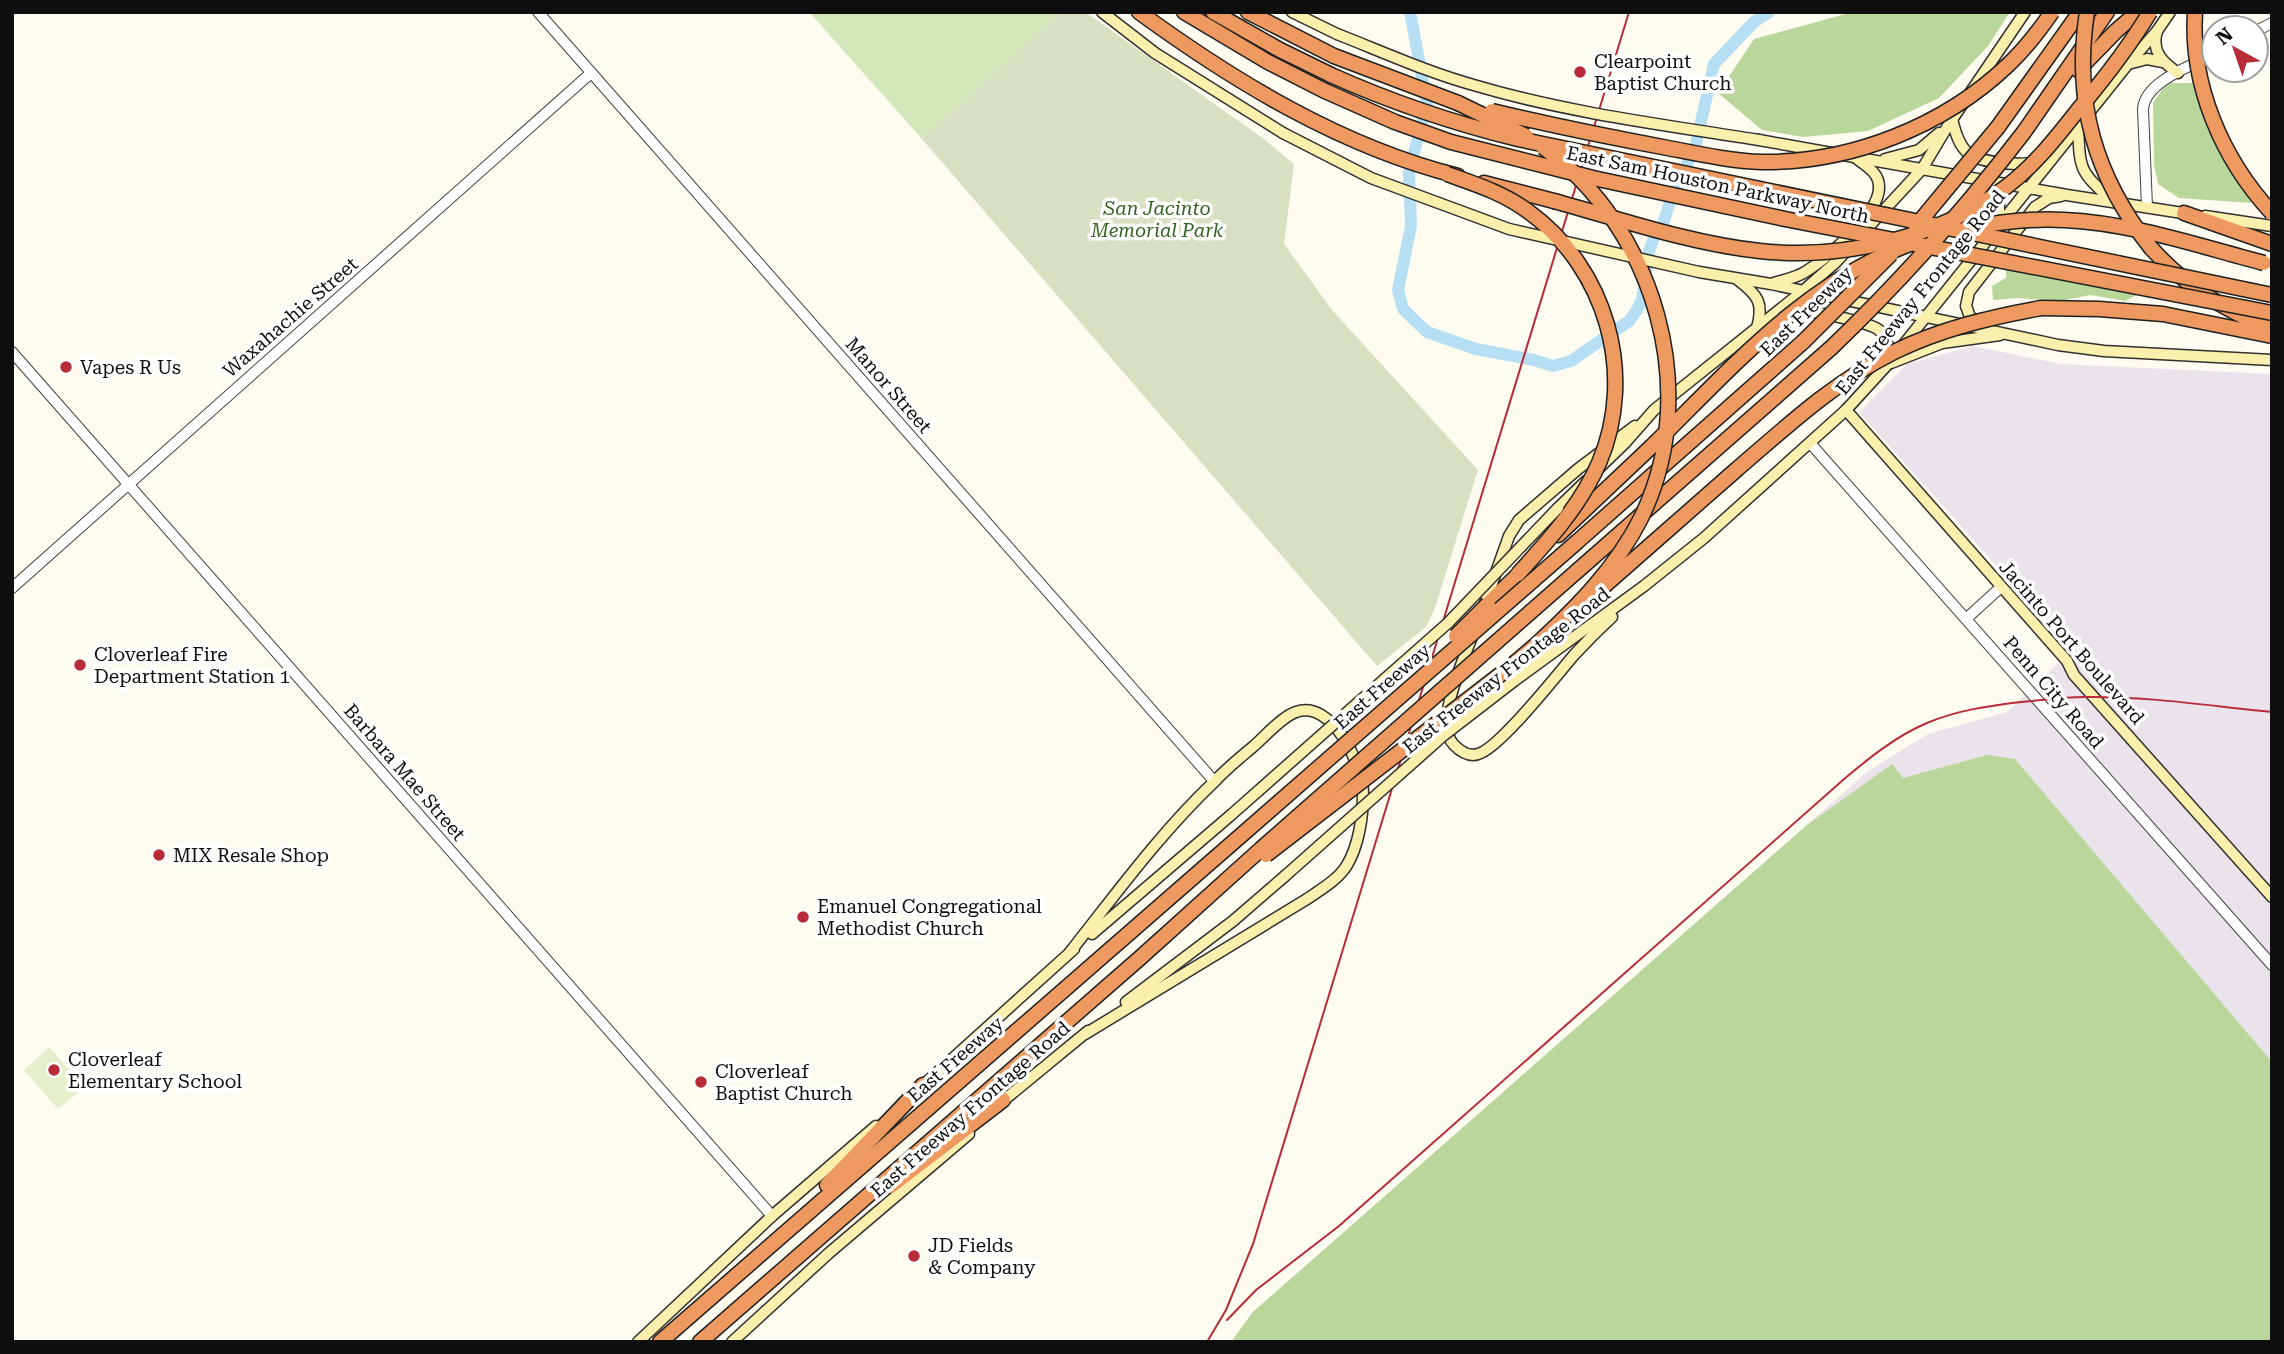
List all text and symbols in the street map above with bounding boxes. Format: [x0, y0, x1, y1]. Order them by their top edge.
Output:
north arrow [2200, 14, 2270, 84]
text: N [2211, 23, 2238, 50]
place label: Clearpoint Baptist Church [1594, 50, 1732, 95]
marker: Clearpoint Baptist Church [1572, 64, 1588, 80]
street label: East Sam Houston Parkway North [1564, 141, 1871, 228]
street label: East Freeway Frontage Road [1831, 185, 2010, 399]
park label: San Jacinto Memorial Park [1090, 197, 1224, 242]
street label: Waxahachie Street [218, 252, 363, 382]
street label: East Freeway [1755, 261, 1858, 361]
street label: Manor Street [841, 333, 936, 438]
place label: Vapes R Us [80, 356, 181, 379]
marker: Vapes R Us [58, 359, 74, 375]
street label: Jacinto Port Boulevard [1994, 556, 2149, 729]
street label: East Freeway Frontage Road [1398, 582, 1615, 758]
street label: Penn City Road [1999, 631, 2109, 753]
street label: East Freeway [1330, 638, 1436, 734]
place label: Cloverleaf Fire Department Station 1 [94, 643, 290, 688]
marker: Cloverleaf Fire Department Station 1 [72, 657, 88, 673]
street label: Barbara Mae Street [339, 699, 470, 845]
place label: MIX Resale Shop [173, 844, 329, 867]
marker: MIX Resale Shop [151, 847, 167, 863]
place label: Emanuel Congregational Methodist Church [817, 895, 1042, 940]
marker: Emanuel Congregational Methodist Church [795, 909, 811, 925]
street label: East Freeway [903, 1011, 1009, 1107]
street label: East Freeway Frontage Road [866, 1017, 1075, 1202]
place label: Cloverleaf Elementary School [68, 1048, 242, 1093]
place label: Cloverleaf Baptist Church [715, 1060, 853, 1105]
marker: Cloverleaf Elementary School [46, 1062, 62, 1078]
marker: Cloverleaf Baptist Church [693, 1074, 709, 1090]
place label: JD Fields & Company [928, 1234, 1036, 1279]
marker: JD Fields & Company [906, 1248, 922, 1264]

